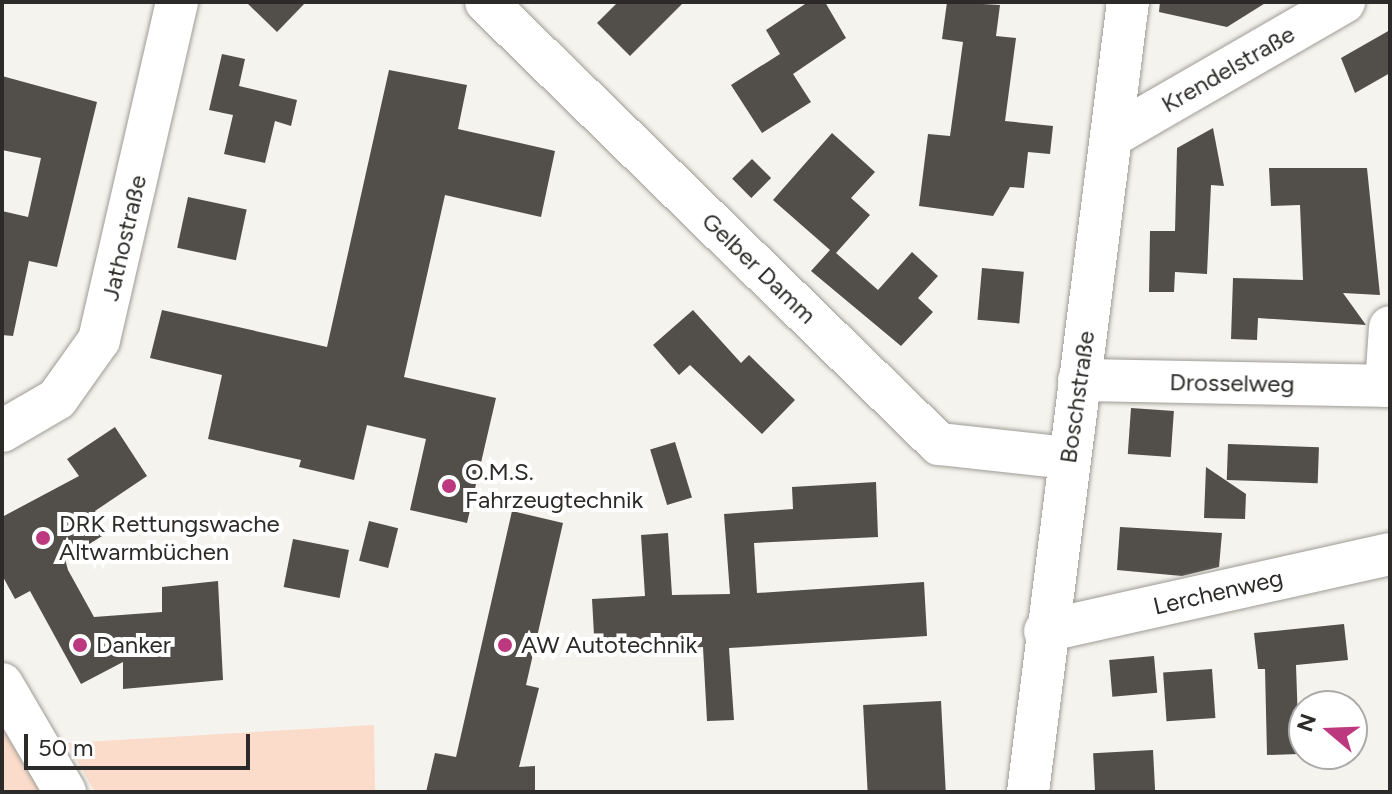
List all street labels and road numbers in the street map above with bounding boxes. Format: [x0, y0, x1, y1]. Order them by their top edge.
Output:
street label: Krendelstraße [1156, 19, 1300, 119]
street label: Jathostraße [96, 172, 152, 304]
street label: Gelber Damm [696, 206, 822, 330]
street label: Boschstraße [1053, 329, 1101, 465]
street label: Drosselweg [1169, 368, 1295, 398]
street label: Lerchenweg [1150, 563, 1286, 621]

